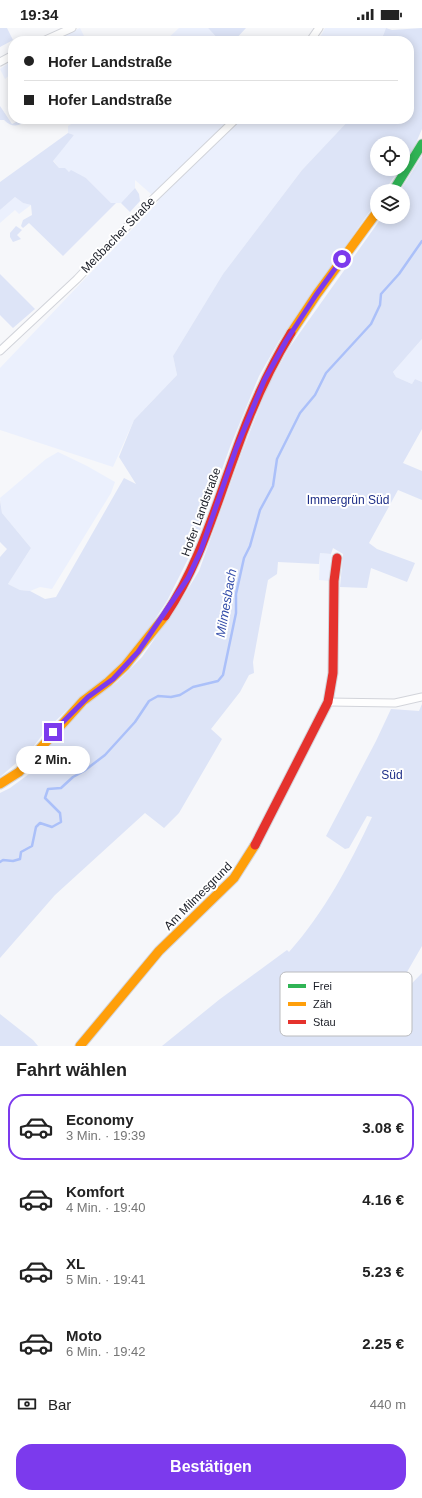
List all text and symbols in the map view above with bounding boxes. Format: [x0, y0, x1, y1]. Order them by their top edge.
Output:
text: 19:34 [20, 6, 58, 23]
text: Hofer Landstraße [48, 53, 172, 70]
text: Hofer Landstraße [48, 91, 172, 108]
map controls [370, 136, 410, 224]
button: locate [370, 136, 410, 176]
button: layers [370, 184, 410, 224]
street label: Meßbacher Straße [78, 194, 158, 276]
route start [333, 250, 351, 268]
street label: Hofer Landstraße [178, 465, 224, 558]
park label: Immergrün Süd [307, 493, 389, 507]
water label: Milmesbach [213, 568, 239, 638]
route end [44, 723, 62, 741]
callout: 2 Min. [16, 746, 90, 774]
text: 2 Min. [35, 752, 71, 767]
park label: Süd [381, 768, 403, 782]
street label: Am Milmesgrund [161, 859, 235, 933]
legend [280, 972, 412, 1036]
text: Frei [313, 980, 332, 992]
text: Zäh [313, 998, 332, 1010]
text: Stau [313, 1016, 336, 1028]
text: Fahrt wählen [16, 1060, 127, 1080]
icon: car [18, 1109, 54, 1145]
text: Economy [66, 1111, 134, 1128]
text: 3.08 € [362, 1119, 404, 1136]
text: 3 Min. · 19:39 [66, 1128, 146, 1143]
icon: car [18, 1181, 54, 1217]
text: Komfort [66, 1183, 124, 1200]
text: 4.16 € [362, 1191, 404, 1208]
text: 4 Min. · 19:40 [66, 1200, 146, 1215]
icon: car [18, 1253, 54, 1289]
text: XL [66, 1255, 85, 1272]
text: 5.23 € [362, 1263, 404, 1280]
text: 5 Min. · 19:41 [66, 1272, 146, 1287]
icon: car [18, 1325, 54, 1361]
text: Moto [66, 1327, 102, 1344]
text: 2.25 € [362, 1335, 404, 1352]
text: 6 Min. · 19:42 [66, 1344, 146, 1359]
icon: cash [16, 1393, 38, 1415]
text: Bar [48, 1396, 71, 1413]
text: 440 m [370, 1397, 406, 1412]
button: Bestätigen [16, 1444, 406, 1490]

